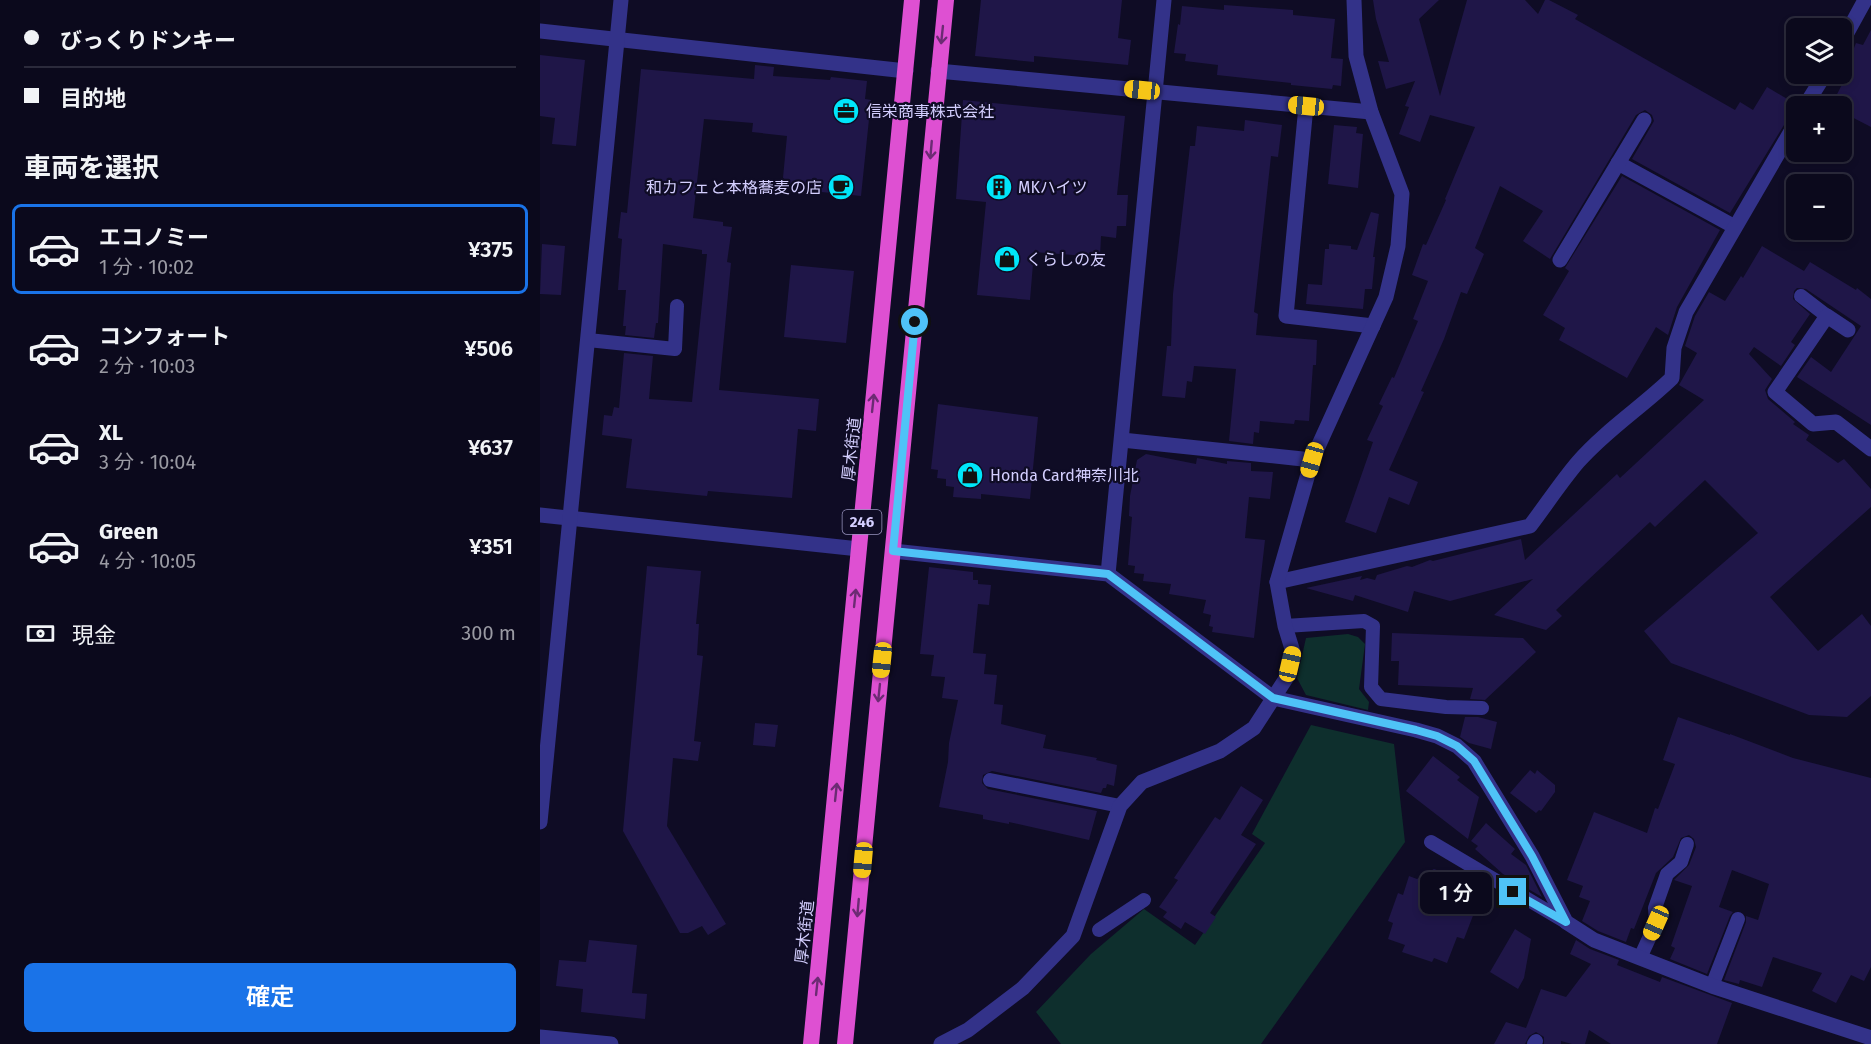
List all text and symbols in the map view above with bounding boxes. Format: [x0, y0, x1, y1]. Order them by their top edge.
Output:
map controls [1786, 18, 1852, 240]
button: layers [1786, 18, 1852, 84]
one-way arrow [936, 25, 947, 45]
text: びっくりドンキー [60, 27, 236, 54]
car [1123, 79, 1161, 101]
text: 目的地 [60, 85, 126, 112]
car [1287, 95, 1325, 117]
office icon: 信栄商事株式会社 [831, 96, 861, 126]
button: + [1786, 96, 1852, 162]
place label: 信栄商事株式会社 [866, 102, 994, 121]
one-way arrow [925, 139, 936, 159]
text: 車両を選択 [24, 152, 159, 184]
cafe icon: 和カフェと本格蕎麦の店 [826, 172, 856, 202]
building icon: MKハイツ [984, 172, 1014, 202]
button: − [1786, 174, 1852, 240]
place label: 和カフェと本格蕎麦の店 [646, 178, 822, 197]
place label: MKハイツ [1018, 178, 1088, 197]
icon: car [27, 222, 81, 276]
text: エコノミー [99, 224, 209, 251]
text: ¥375 [468, 236, 513, 263]
shop icon: くらしの友 [992, 244, 1022, 274]
place label: くらしの友 [1026, 250, 1106, 269]
text: 1 分 · 10:02 [99, 255, 194, 279]
route start [901, 308, 928, 335]
icon: car [27, 321, 81, 375]
text: コンフォート [99, 323, 230, 350]
text: ¥506 [464, 335, 513, 362]
text: 2 分 · 10:03 [99, 354, 195, 378]
one-way arrow [868, 394, 879, 414]
street label: 厚木街道 [839, 416, 864, 482]
text: XL [99, 419, 123, 446]
icon: car [27, 420, 81, 474]
text: ¥637 [468, 434, 513, 461]
car [1298, 440, 1326, 480]
text: 3 分 · 10:04 [99, 450, 196, 474]
shop icon: Honda Card神奈川北 [955, 460, 985, 490]
place label: Honda Card神奈川北 [990, 466, 1139, 485]
road number: 246 [842, 510, 882, 534]
text: Green [99, 518, 158, 545]
icon: car [27, 519, 81, 573]
text: ¥351 [469, 533, 513, 560]
text: 4 分 · 10:05 [99, 549, 196, 573]
one-way arrow [850, 588, 861, 608]
icon: cash [24, 617, 57, 650]
text: 300 m [461, 621, 516, 645]
text: 現金 [72, 622, 116, 649]
car [871, 641, 893, 679]
car [1277, 644, 1303, 684]
one-way arrow [873, 683, 884, 703]
one-way arrow [831, 782, 842, 802]
car [852, 841, 874, 879]
callout: 1 分 [1420, 871, 1492, 913]
route end [1499, 878, 1526, 905]
text: 1 分 [1439, 881, 1473, 905]
one-way arrow [852, 898, 863, 918]
street label: 厚木街道 [792, 899, 817, 965]
car [1640, 903, 1672, 943]
button: 確定 [24, 963, 516, 1032]
one-way arrow [812, 976, 823, 996]

